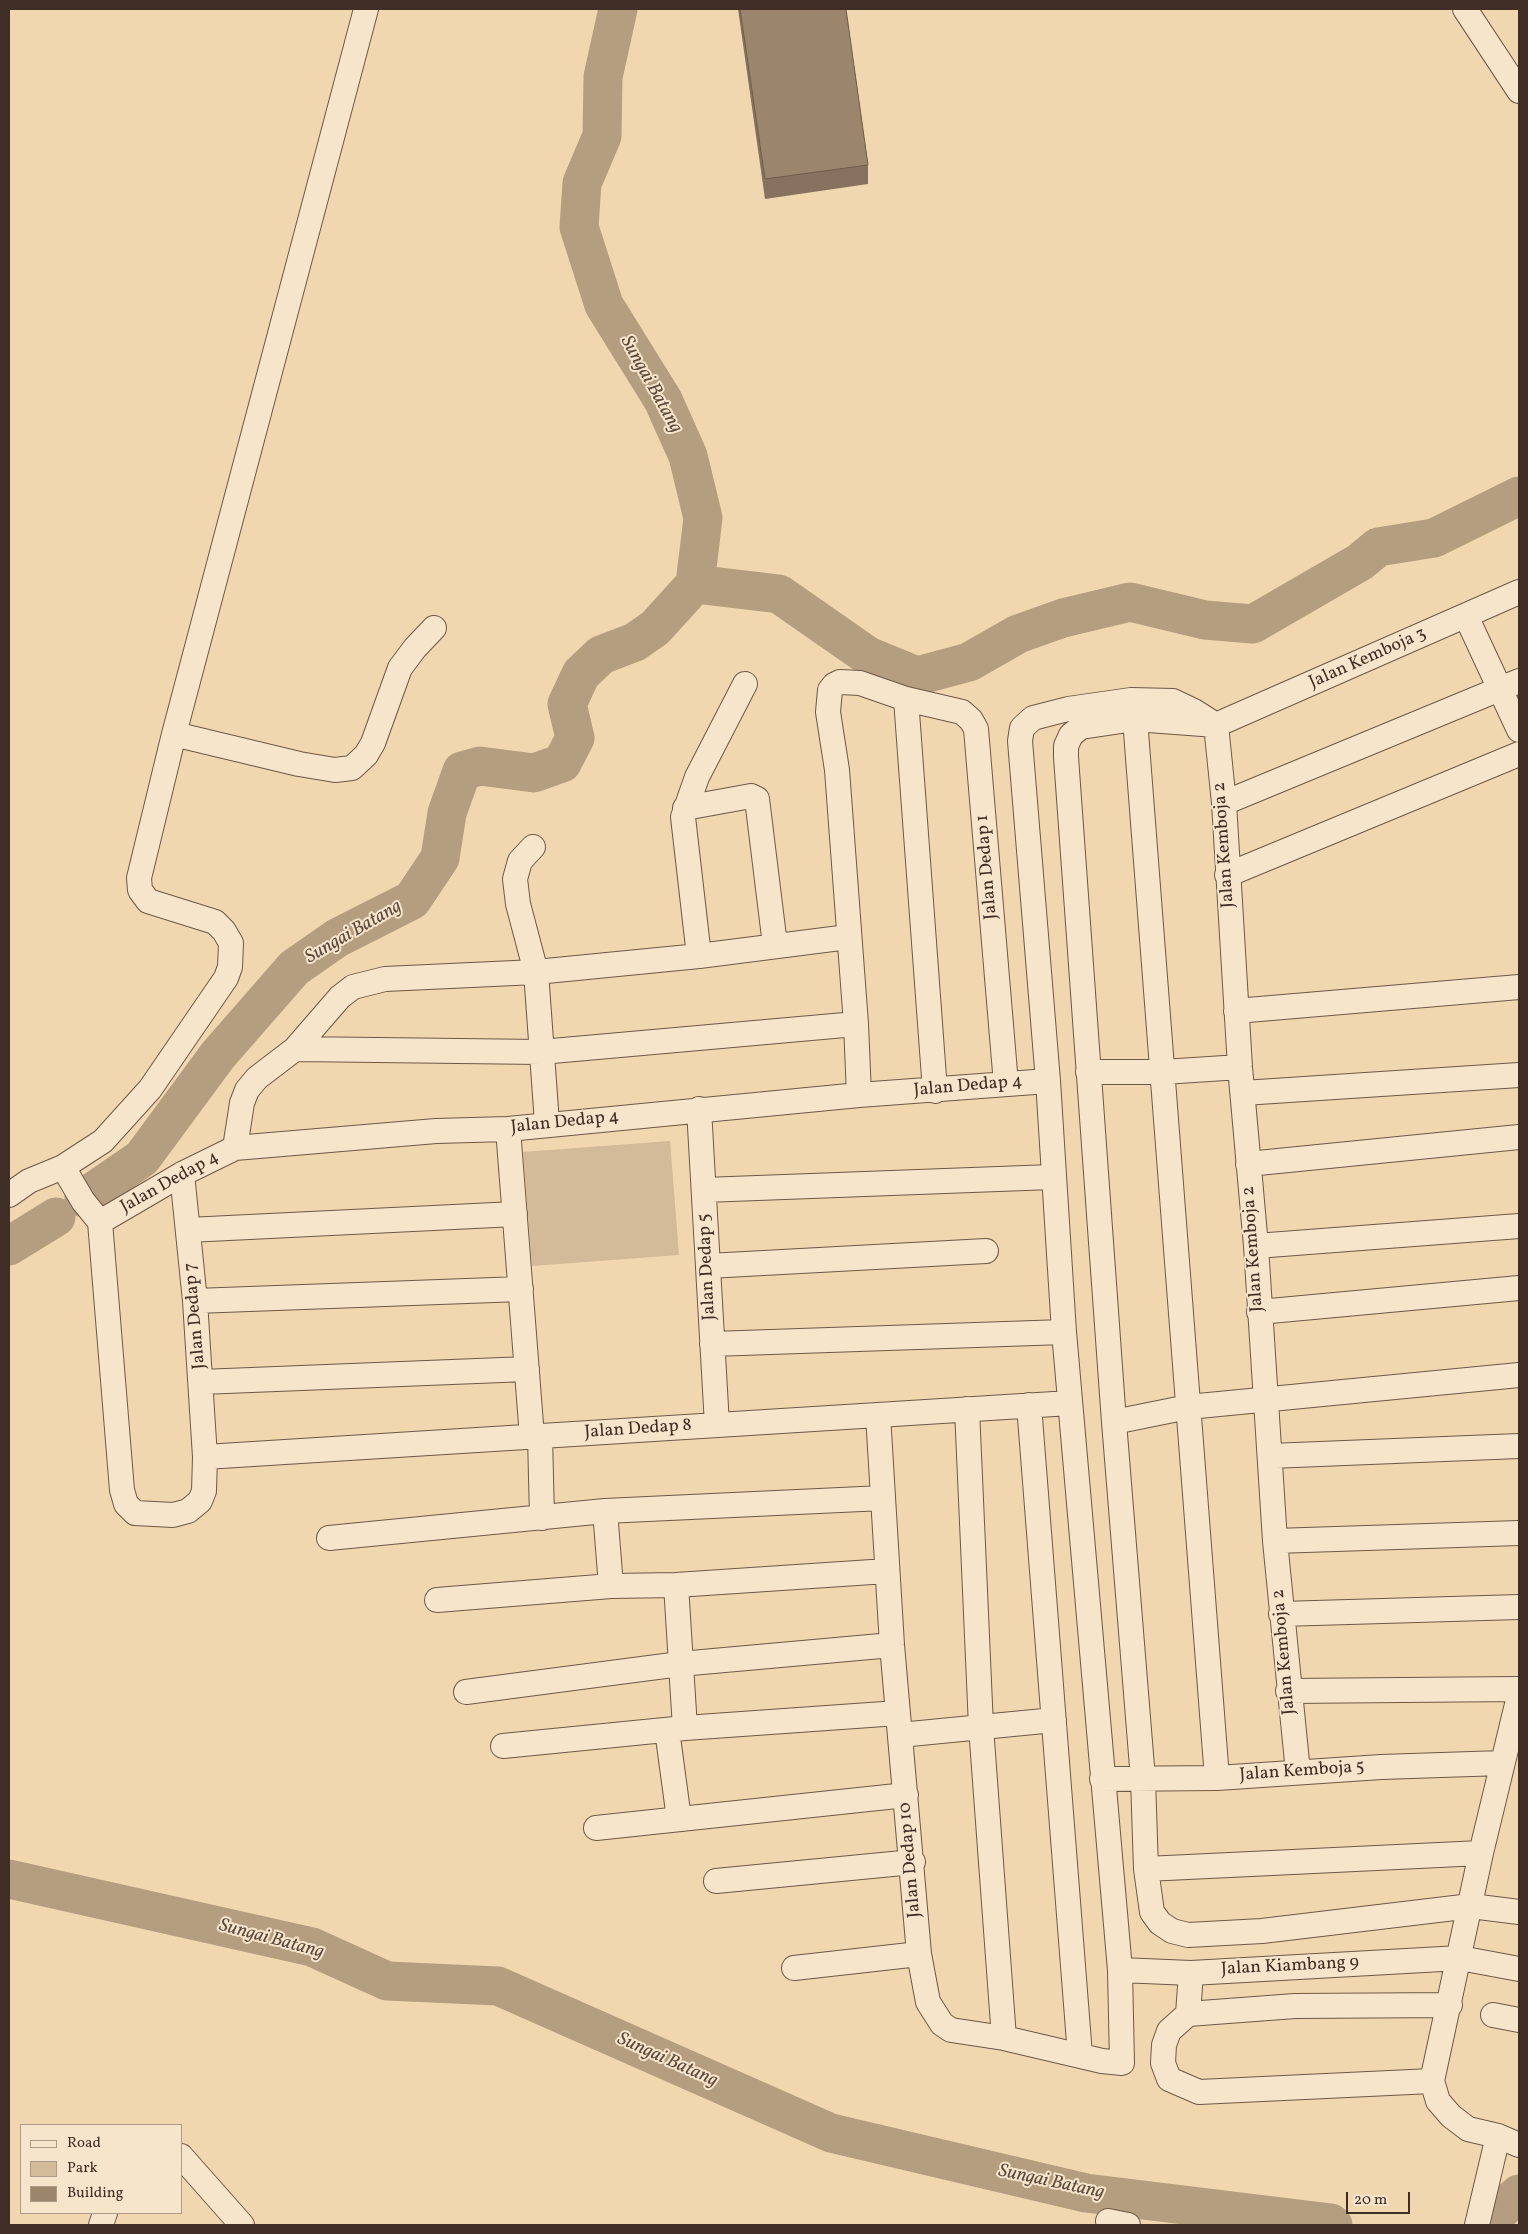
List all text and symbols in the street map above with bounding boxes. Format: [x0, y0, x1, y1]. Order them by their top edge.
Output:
water label: Sungai Batang [614, 332, 686, 438]
street label: Jalan Kemboja 3 [1306, 624, 1430, 694]
street label: Jalan Kemboja 2 [1210, 781, 1240, 909]
street label: Jalan Dedap 1 [973, 814, 1003, 920]
water label: Sungai Batang [302, 896, 406, 970]
street label: Jalan Dedap 4 [913, 1071, 1023, 1103]
street label: Jalan Dedap 4 [510, 1107, 620, 1139]
street label: Jalan Dedap 4 [117, 1147, 223, 1219]
street label: Jalan Kemboja 2 [1239, 1185, 1269, 1313]
street label: Jalan Dedap 5 [694, 1213, 722, 1321]
street label: Jalan Dedap 7 [181, 1262, 211, 1370]
street label: Jalan Dedap 8 [584, 1415, 692, 1445]
street label: Jalan Kemboja 2 [1269, 1588, 1301, 1716]
street label: Jalan Kemboja 5 [1239, 1757, 1365, 1787]
street label: Jalan Dedap 10 [895, 1801, 927, 1919]
water label: Sungai Batang [216, 1915, 326, 1965]
street label: Jalan Kiambang 9 [1221, 1953, 1359, 1981]
water label: Sungai Batang [613, 2029, 721, 2093]
legend [20, 2124, 182, 2214]
text: Road [67, 2133, 101, 2154]
text: Park [67, 2158, 98, 2179]
water label: Sungai Batang [996, 2161, 1106, 2205]
scale bar [1348, 2182, 1412, 2214]
text: Building [67, 2183, 123, 2204]
text: 20 m [1354, 2190, 1387, 2211]

